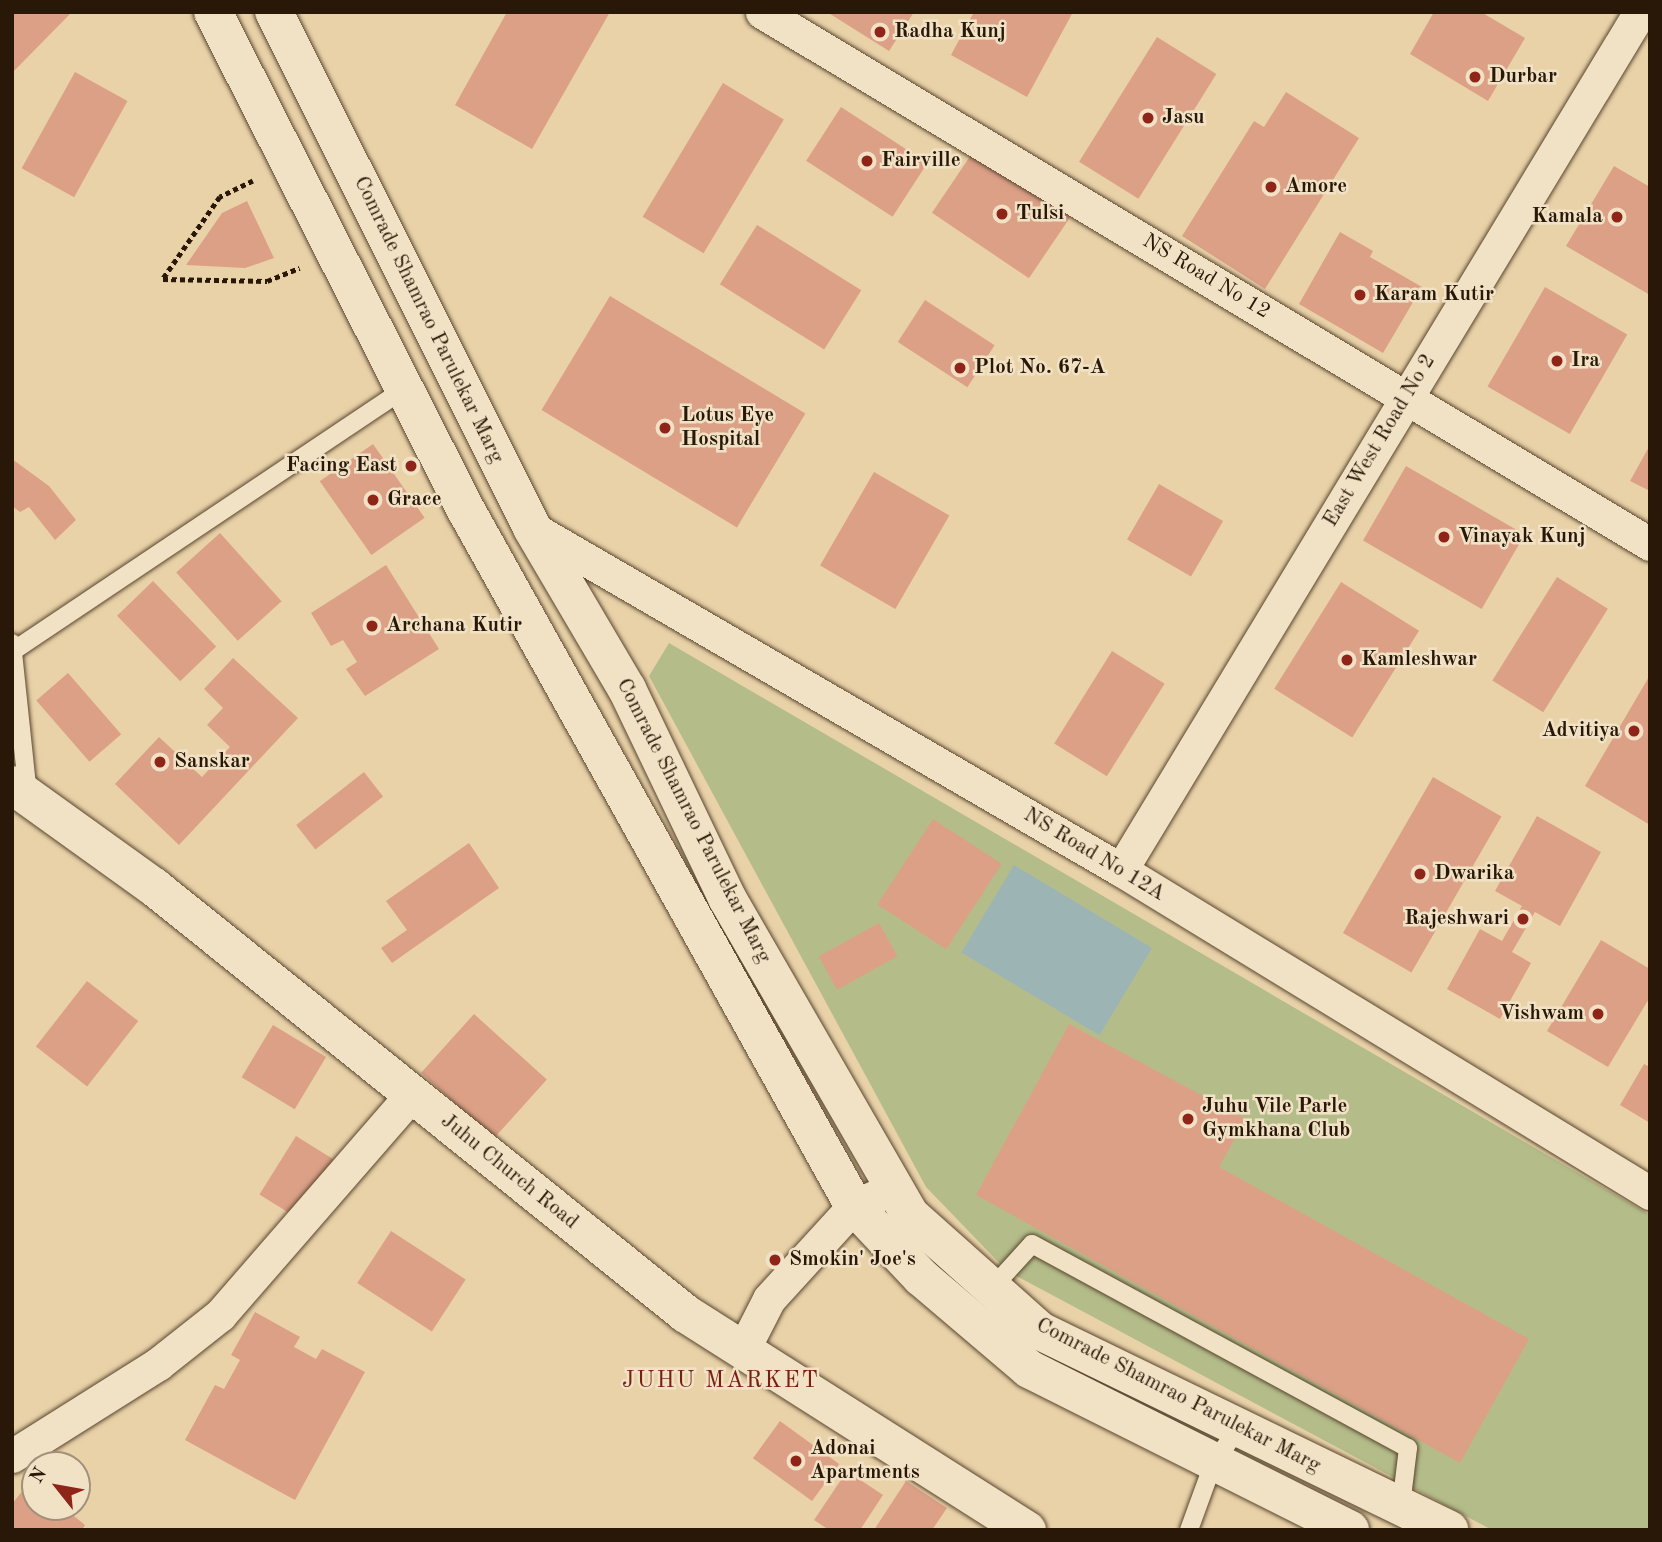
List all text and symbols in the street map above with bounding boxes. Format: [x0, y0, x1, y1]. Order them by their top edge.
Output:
place label: Radha Kunj [894, 19, 1006, 45]
marker: Radha Kunj [872, 24, 888, 40]
place label: Durbar [1489, 64, 1557, 90]
marker: Durbar [1467, 69, 1483, 85]
place label: Jasu [1162, 105, 1205, 131]
marker: Jasu [1140, 110, 1156, 126]
place label: Fairville [881, 148, 961, 174]
marker: Fairville [859, 153, 875, 169]
street label: Comrade Shamrao Parulekar Marg [347, 172, 509, 468]
place label: Amore [1285, 174, 1347, 200]
marker: Amore [1263, 179, 1279, 195]
place label: Tulsi [1016, 201, 1064, 227]
place label: Kamala [1532, 204, 1603, 230]
marker: Tulsi [994, 206, 1010, 222]
marker: Kamala [1609, 209, 1625, 225]
street label: NS Road No 12 [1138, 229, 1274, 325]
place label: Karam Kutir [1374, 282, 1494, 308]
marker: Karam Kutir [1352, 287, 1368, 303]
place label: Ira [1571, 348, 1600, 374]
street label: East West Road No 2 [1318, 350, 1442, 532]
marker: Ira [1549, 353, 1565, 369]
place label: Plot No. 67-A [974, 355, 1106, 381]
marker: Plot No. 67-A [952, 360, 968, 376]
place label: Lotus Eye Hospital [681, 403, 774, 453]
marker: Lotus Eye Hospital [655, 418, 675, 438]
place label: Facing East [286, 453, 397, 479]
marker: Facing East [403, 458, 419, 474]
place label: Grace [387, 487, 442, 513]
marker: Grace [365, 492, 381, 508]
place label: Vinayak Kunj [1458, 524, 1585, 550]
marker: Vinayak Kunj [1436, 529, 1452, 545]
place label: Archana Kutir [386, 613, 522, 639]
marker: Archana Kutir [364, 618, 380, 634]
place label: Kamleshwar [1361, 647, 1477, 673]
marker: Kamleshwar [1339, 652, 1355, 668]
street label: Comrade Shamrao Parulekar Marg [610, 674, 776, 968]
place label: Advitiya [1542, 718, 1620, 744]
marker: Advitiya [1626, 723, 1642, 739]
place label: Sanskar [174, 749, 250, 775]
marker: Sanskar [152, 754, 168, 770]
street label: NS Road No 12A [1019, 803, 1169, 907]
place label: Dwarika [1434, 861, 1514, 887]
marker: Dwarika [1412, 866, 1428, 882]
place label: Rajeshwari [1404, 906, 1509, 932]
marker: Rajeshwari [1515, 911, 1531, 927]
place label: Vishwam [1499, 1001, 1584, 1027]
marker: Vishwam [1590, 1006, 1606, 1022]
place label: Juhu Vile Parle Gymkhana Club [1202, 1094, 1350, 1144]
street label: Juhu Church Road [435, 1109, 583, 1235]
marker: Juhu Vile Parle Gymkhana Club [1180, 1111, 1196, 1127]
place label: Smokin' Joe's [789, 1247, 916, 1273]
marker: Smokin' Joe's [767, 1252, 783, 1268]
street label: Comrade Shamrao Parulekar Marg [1031, 1313, 1325, 1479]
district label: JUHU MARKET [623, 1367, 819, 1395]
place label: Adonai Apartments [810, 1436, 920, 1486]
north arrow [21, 1451, 91, 1521]
marker: Adonai Apartments [788, 1453, 804, 1469]
text: N [27, 1465, 51, 1487]

